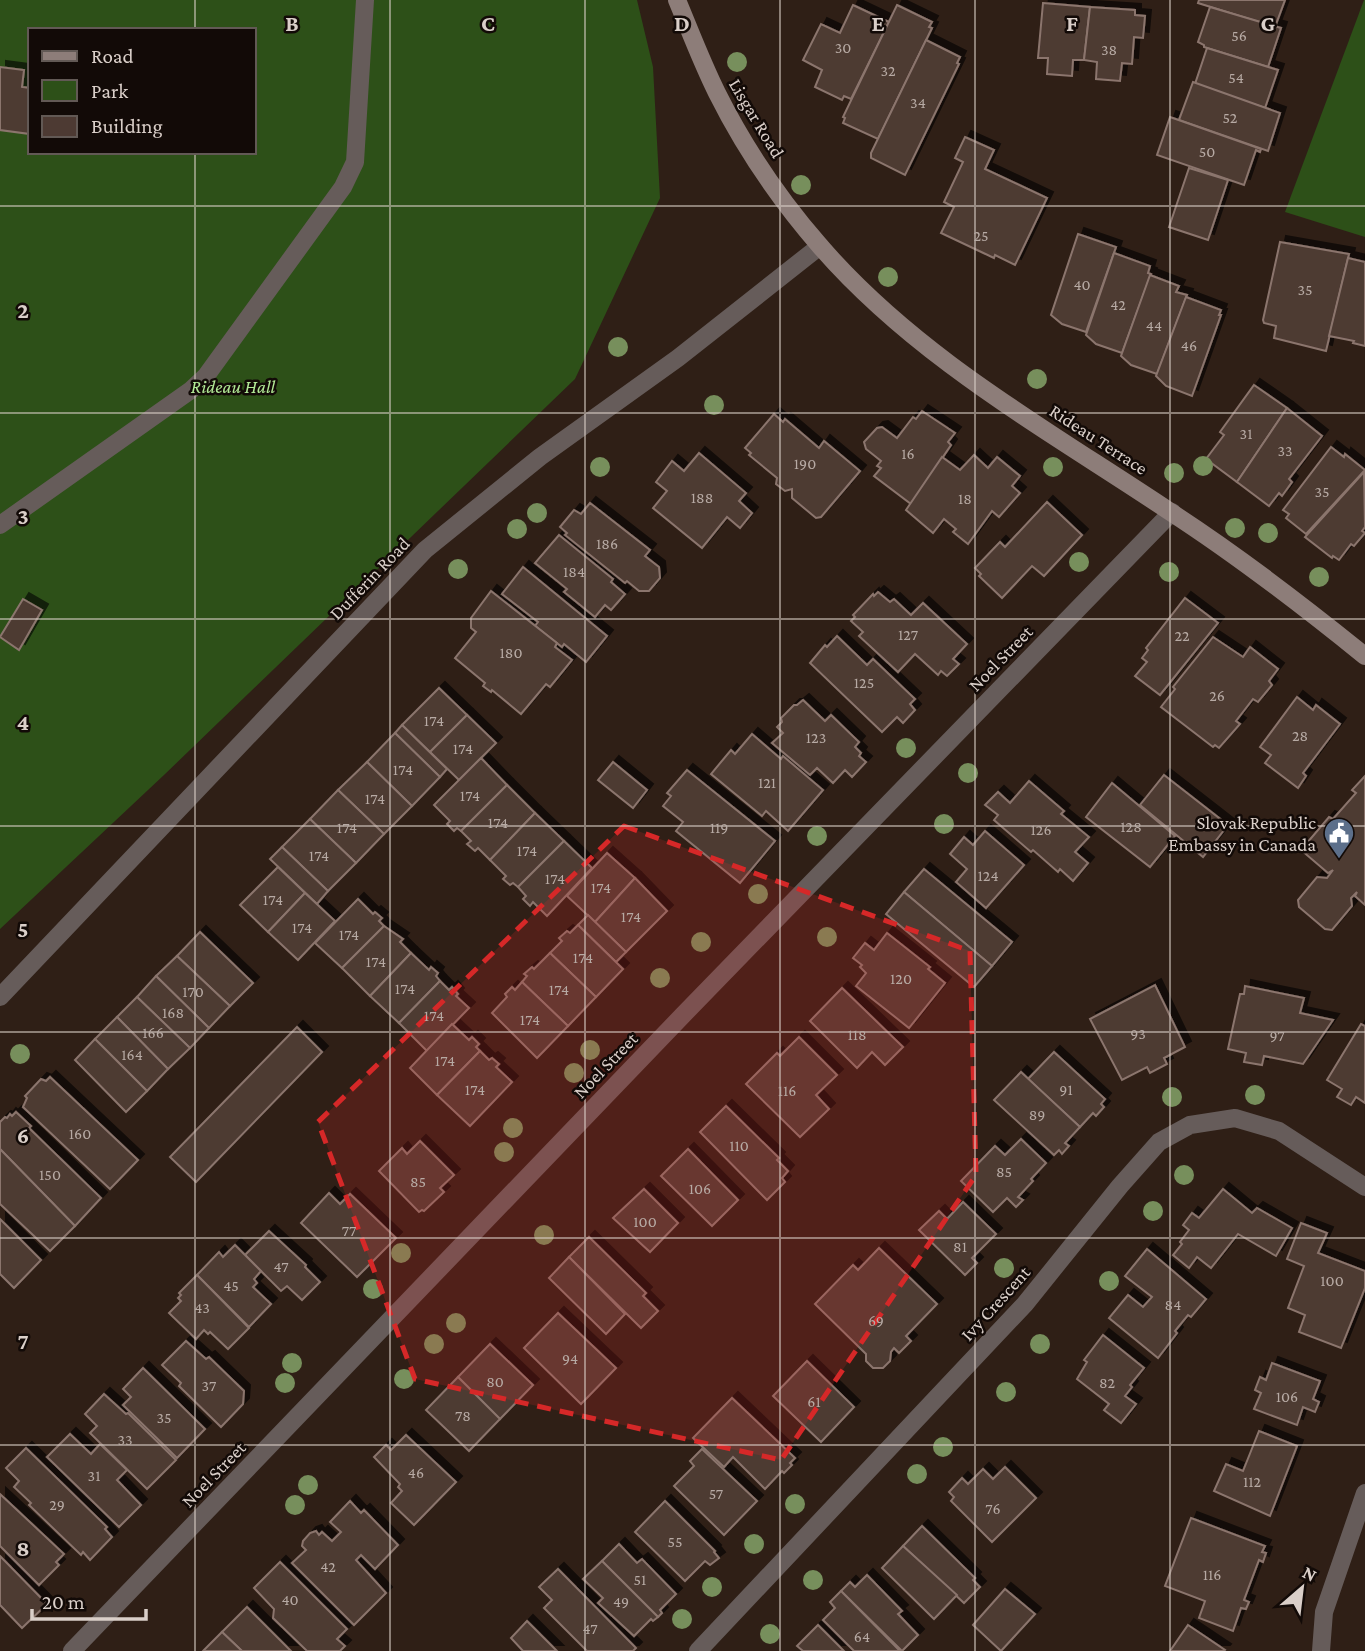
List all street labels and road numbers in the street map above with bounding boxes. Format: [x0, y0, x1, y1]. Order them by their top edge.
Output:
street label: Lisgar Road [725, 75, 788, 162]
street label: Rideau Terrace [1046, 400, 1152, 479]
street label: Dufferin Road [325, 533, 414, 624]
street label: Noel Street [964, 621, 1037, 696]
street label: Noel Street [569, 1028, 642, 1103]
street label: Ivy Crescent [956, 1261, 1035, 1345]
street label: Noel Street [177, 1437, 250, 1512]

